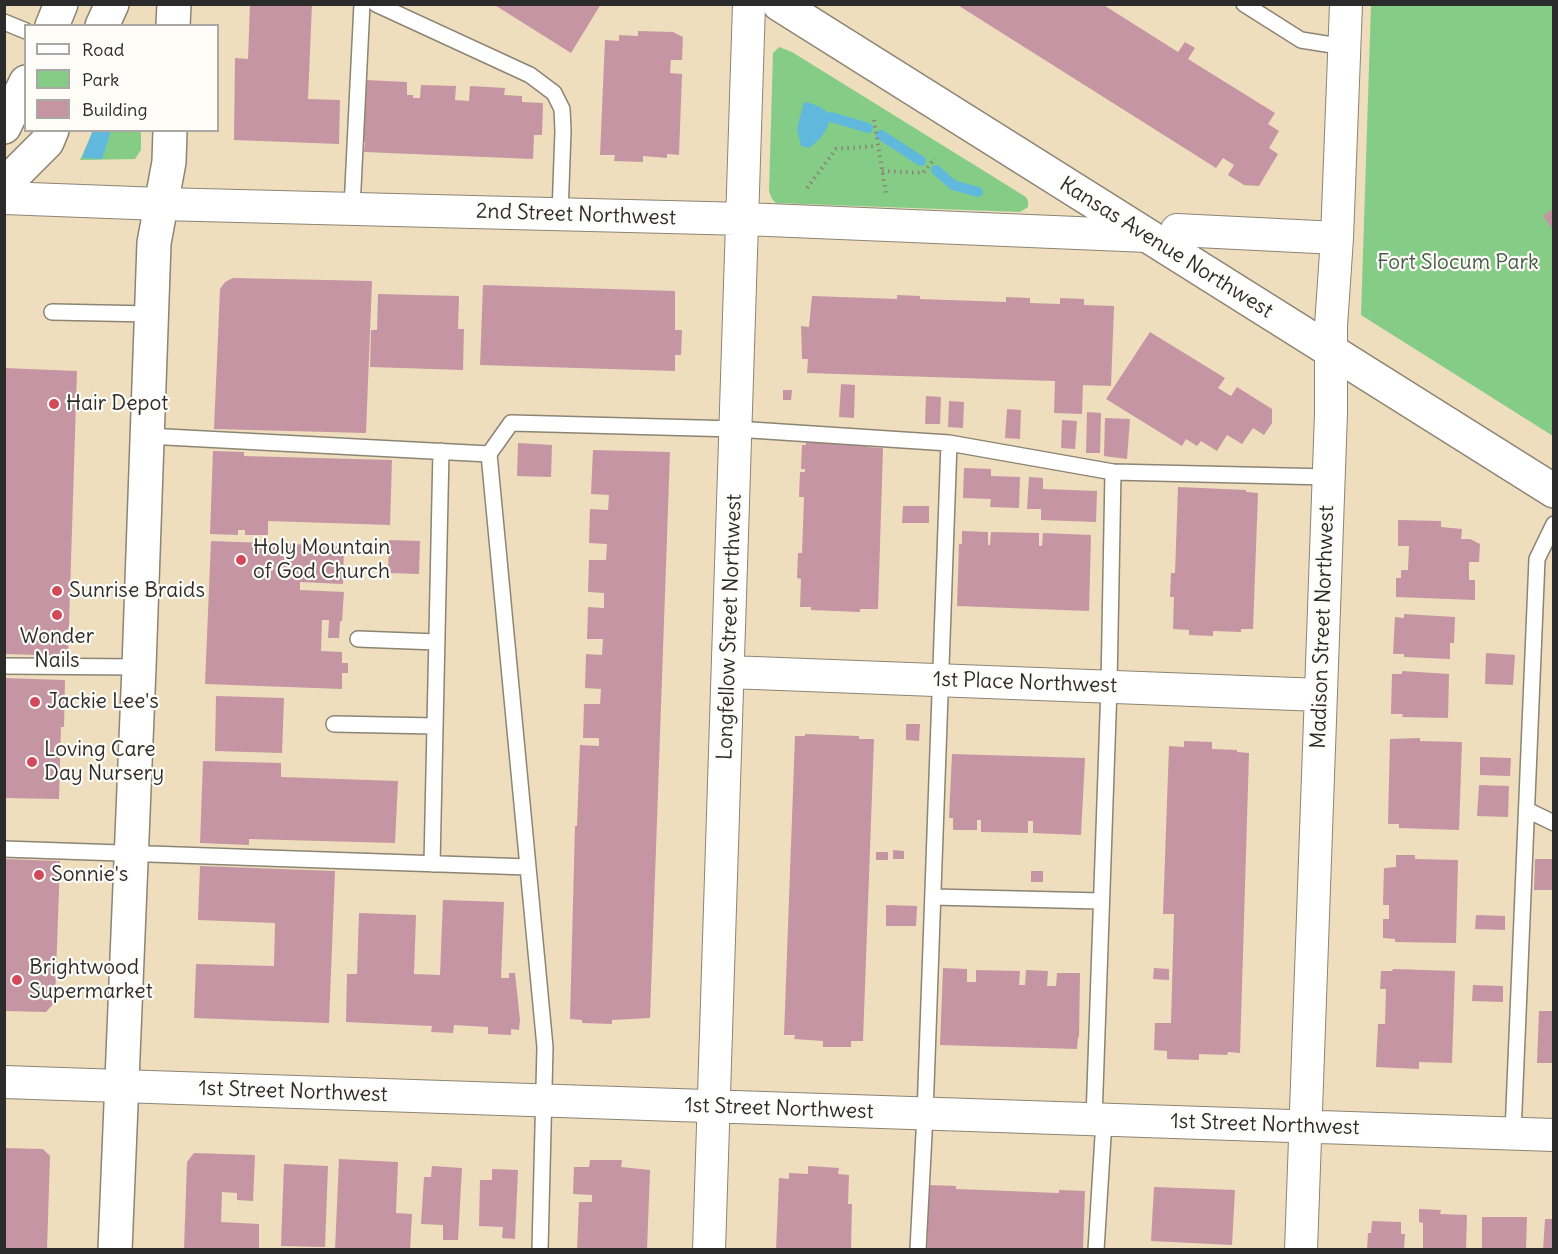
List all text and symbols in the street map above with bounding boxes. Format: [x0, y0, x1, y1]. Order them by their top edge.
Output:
legend [24, 24, 219, 132]
text: Road [82, 38, 124, 61]
text: Park [82, 68, 119, 91]
text: Building [82, 98, 147, 121]
street label: Kansas Avenue Northwest [1055, 172, 1277, 324]
street label: 2nd Street Northwest [475, 199, 677, 231]
park label: Fort Slocum Park [1377, 250, 1539, 276]
place label: Hair Depot [66, 391, 168, 417]
marker: Hair Depot [47, 397, 61, 411]
street label: Longfellow Street Northwest [713, 493, 747, 761]
street label: Madison Street Northwest [1306, 505, 1340, 749]
place label: Holy Mountain of God Church [253, 535, 390, 585]
marker: Holy Mountain of God Church [234, 553, 248, 567]
place label: Sunrise Braids [69, 578, 205, 604]
marker: Sunrise Braids [50, 584, 64, 598]
marker: Wonder Nails [50, 608, 64, 622]
place label: Wonder Nails [20, 624, 94, 674]
street label: 1st Place Northwest [933, 667, 1117, 699]
place label: Jackie Lee's [47, 689, 159, 715]
marker: Jackie Lee's [28, 695, 42, 709]
place label: Loving Care Day Nursery [44, 737, 164, 787]
marker: Loving Care Day Nursery [25, 755, 39, 769]
place label: Sonnie's [51, 862, 128, 888]
marker: Sonnie's [32, 868, 46, 882]
place label: Brightwood Supermarket [29, 955, 153, 1005]
marker: Brightwood Supermarket [10, 973, 24, 987]
street label: 1st Street Northwest [198, 1076, 388, 1108]
street label: 1st Street Northwest [684, 1093, 874, 1125]
street label: 1st Street Northwest [1170, 1109, 1360, 1141]

